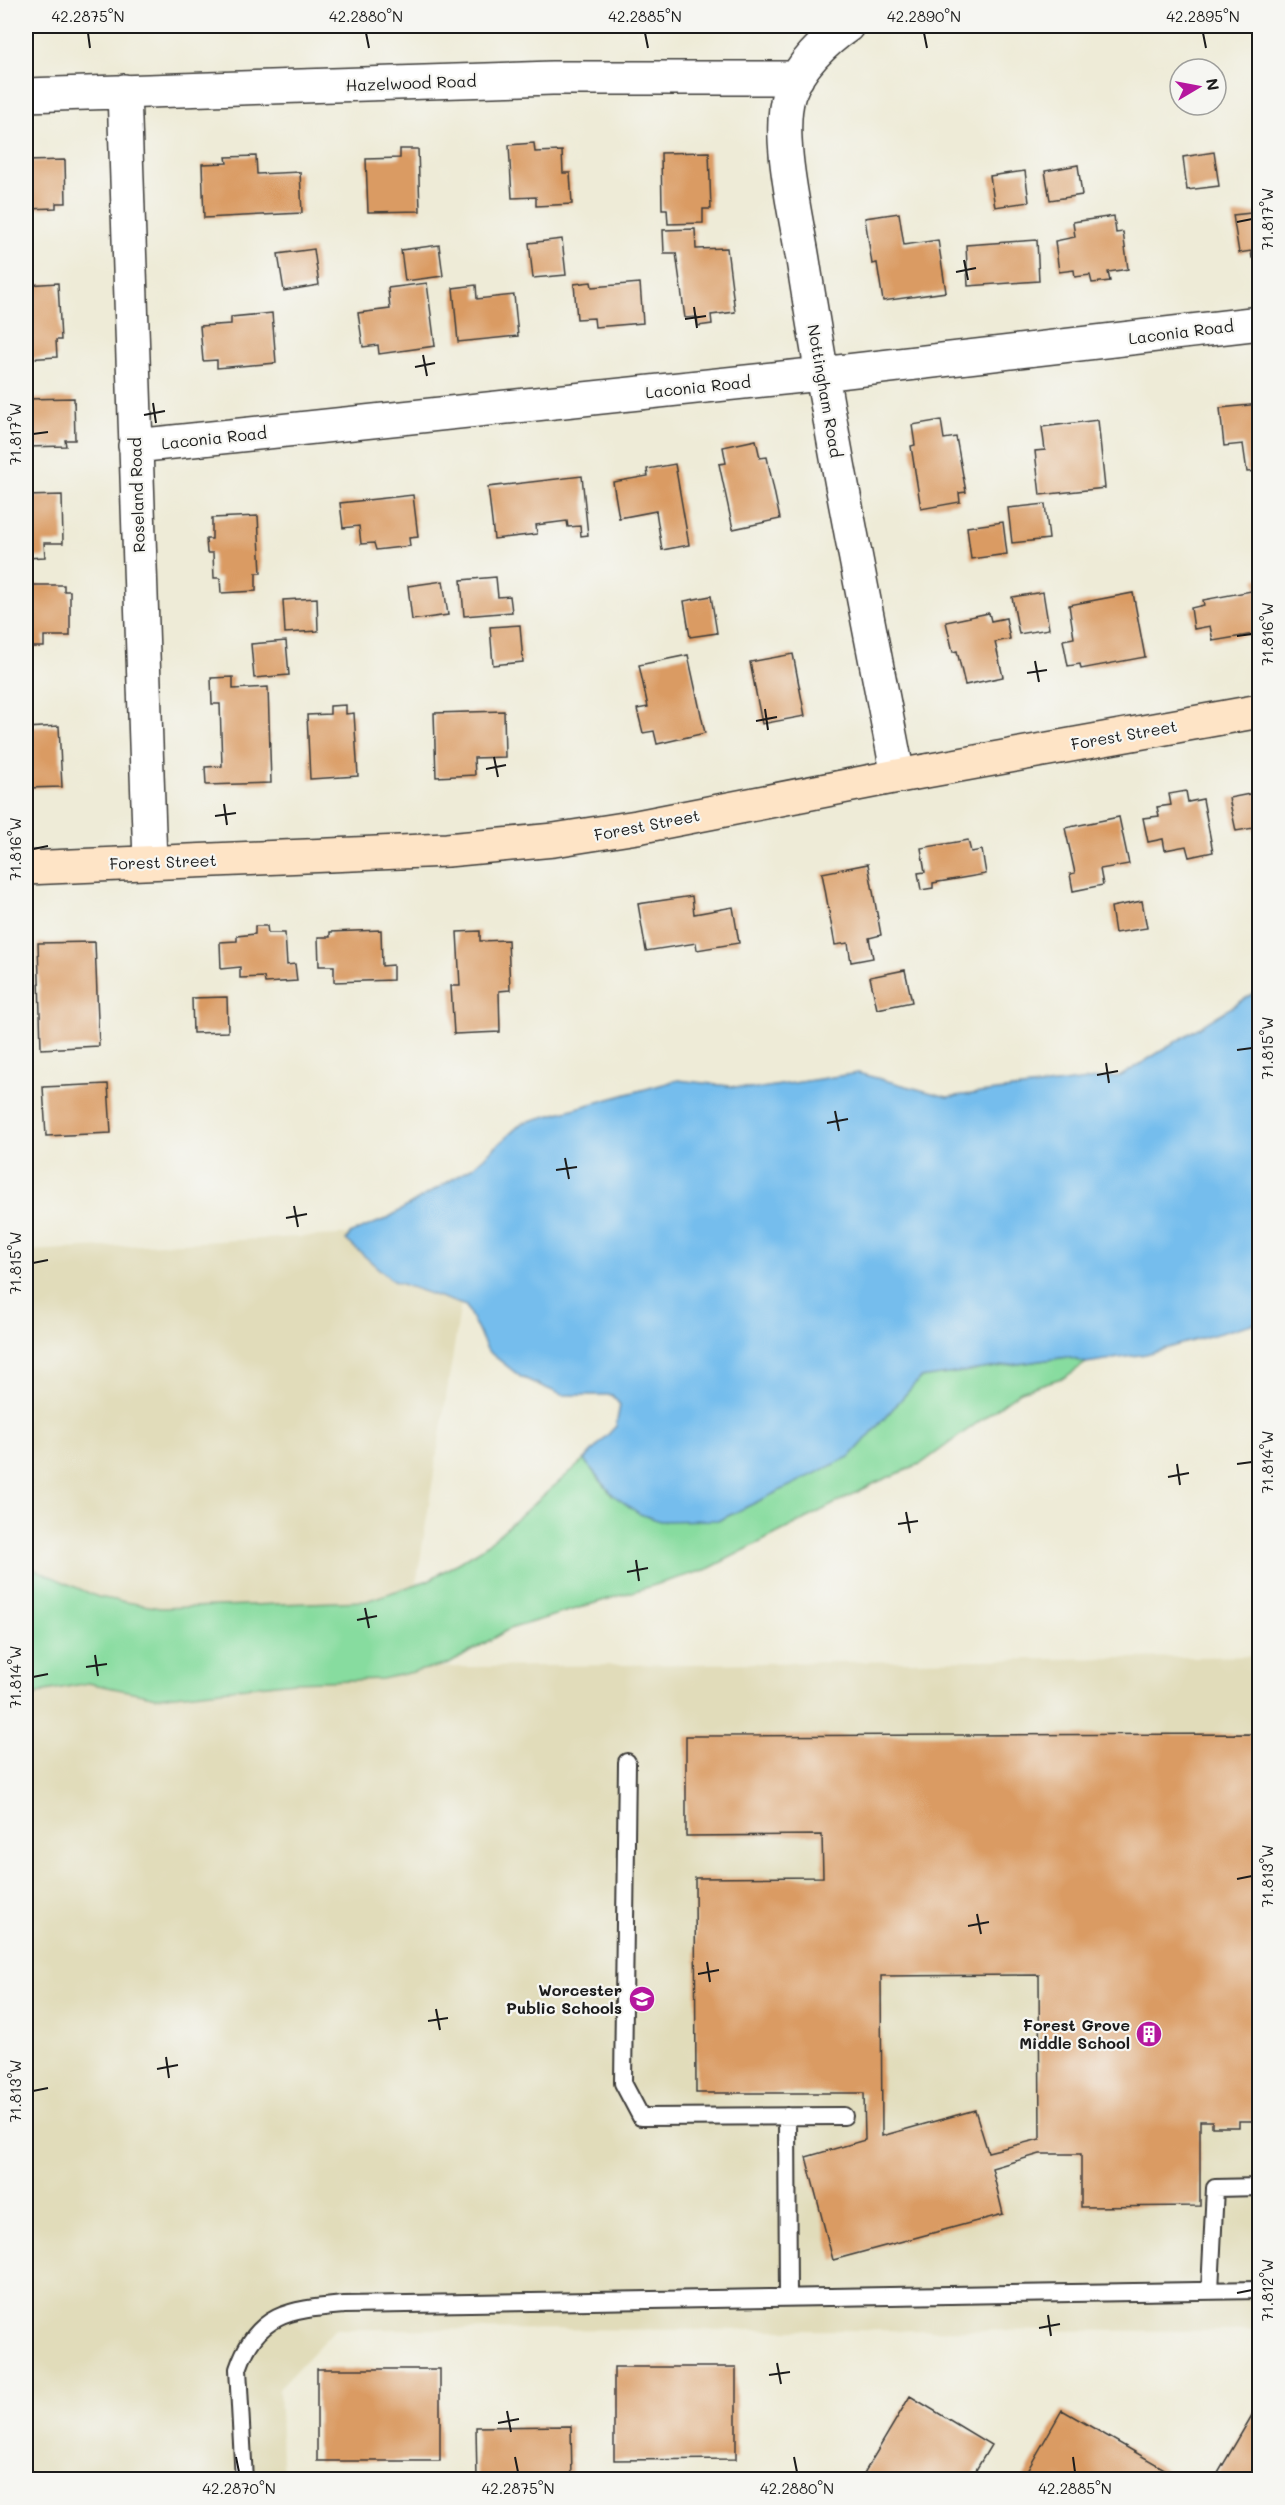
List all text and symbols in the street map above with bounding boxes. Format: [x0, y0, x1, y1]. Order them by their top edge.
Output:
text: 42.2875°N [52, 6, 124, 26]
text: 42.2880°N [329, 6, 403, 26]
text: 42.2885°N [608, 6, 682, 26]
text: 42.2890°N [887, 6, 961, 26]
text: 42.2895°N [1166, 6, 1240, 26]
north arrow [1168, 57, 1228, 117]
street label: Hazelwood Road [345, 70, 477, 95]
text: N [1202, 76, 1225, 92]
text: 71.817°W [1257, 188, 1277, 250]
street label: Laconia Road [1127, 315, 1235, 348]
street label: Nottingham Road [803, 323, 848, 459]
street label: Laconia Road [644, 371, 752, 402]
text: 71.817°W [5, 403, 25, 465]
street label: Laconia Road [160, 422, 268, 453]
street label: Roseland Road [124, 437, 149, 553]
text: 71.816°W [1257, 602, 1277, 666]
street label: Forest Street [1069, 715, 1179, 754]
street label: Forest Street [592, 804, 702, 845]
text: 71.816°W [5, 817, 25, 881]
street label: Forest Street [109, 849, 217, 874]
text: 71.815°W [1257, 1017, 1277, 1079]
text: 71.815°W [5, 1232, 25, 1294]
text: 71.814°W [1257, 1430, 1277, 1494]
text: 71.814°W [5, 1645, 25, 1709]
text: 71.813°W [1257, 1844, 1277, 1908]
place label: Worcester Public Schools [506, 1979, 622, 2018]
school or university icon: Worcester Public Schools [627, 1984, 657, 2014]
place label: Forest Grove Middle School [1019, 2014, 1130, 2053]
building icon: Forest Grove Middle School [1134, 2019, 1164, 2049]
text: 71.813°W [5, 2059, 25, 2123]
text: 71.812°W [1257, 2259, 1277, 2321]
text: 42.2870°N [202, 2478, 276, 2498]
text: 42.2875°N [482, 2478, 554, 2498]
text: 42.2880°N [760, 2478, 834, 2498]
text: 42.2885°N [1038, 2478, 1112, 2498]

